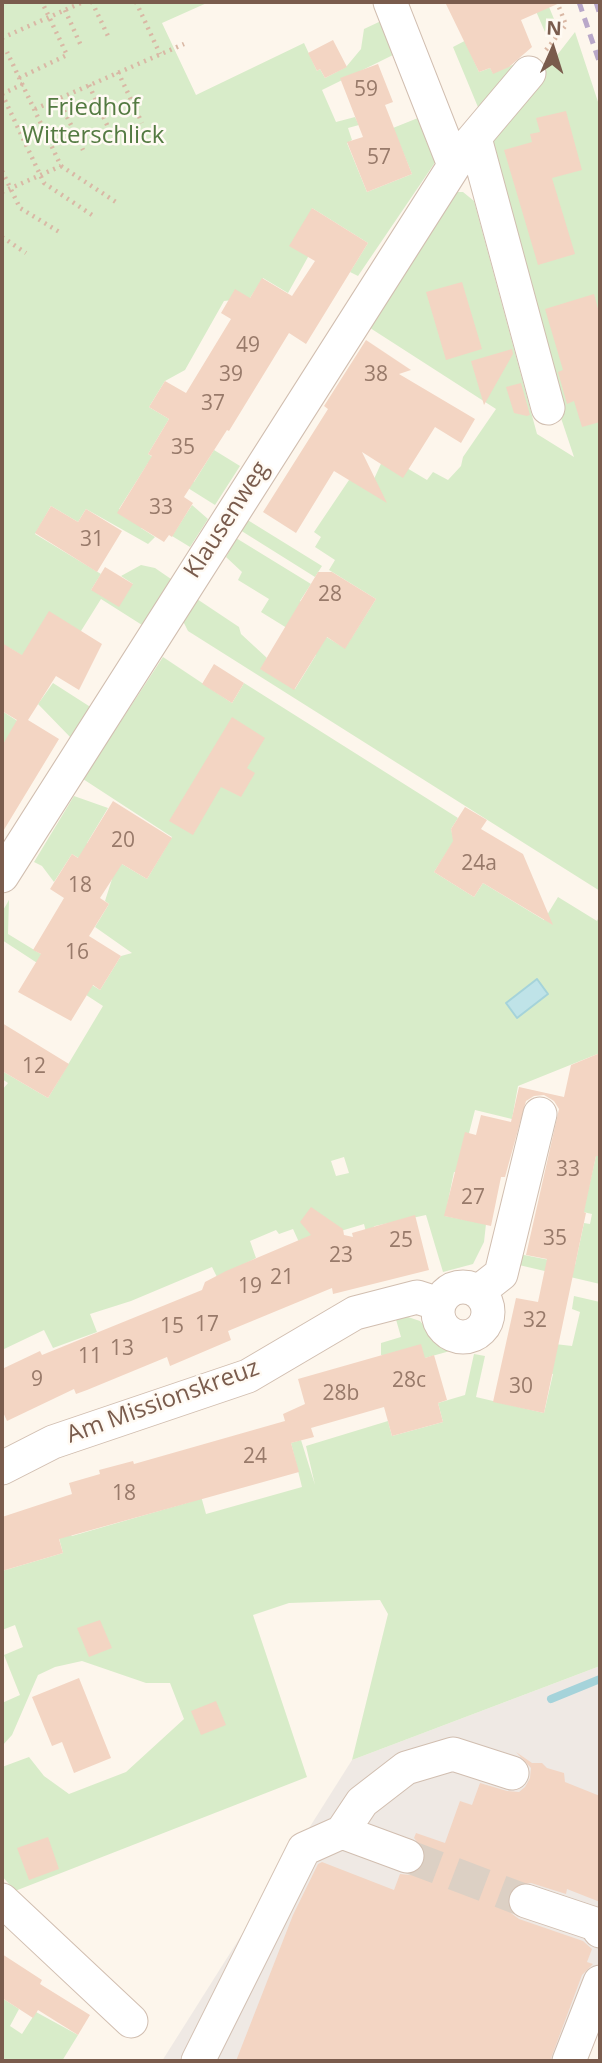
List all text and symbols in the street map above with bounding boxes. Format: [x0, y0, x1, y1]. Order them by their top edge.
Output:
north arrow [518, 14, 588, 84]
text: N [546, 15, 562, 41]
house number: 59 [354, 77, 378, 103]
park label: Friedhof Witterschlick [22, 94, 164, 150]
house number: 57 [367, 145, 391, 171]
house number: 49 [236, 333, 260, 359]
house number: 39 [219, 362, 243, 388]
house number: 38 [364, 362, 388, 388]
house number: 37 [201, 391, 225, 417]
house number: 35 [171, 435, 195, 461]
street label: Klausenweg [179, 456, 275, 584]
house number: 33 [149, 495, 173, 521]
house number: 31 [80, 527, 104, 553]
house number: 28 [318, 582, 342, 608]
house number: 20 [111, 828, 135, 854]
house number: 24a [461, 851, 497, 877]
house number: 18 [68, 873, 92, 899]
house number: 16 [65, 940, 89, 966]
house number: 12 [22, 1054, 46, 1080]
house number: 33 [556, 1157, 580, 1183]
house number: 27 [461, 1185, 485, 1211]
house number: 35 [543, 1226, 567, 1252]
house number: 25 [389, 1228, 413, 1254]
house number: 23 [329, 1243, 353, 1269]
house number: 21 [270, 1265, 294, 1291]
house number: 19 [238, 1274, 262, 1300]
house number: 32 [523, 1308, 547, 1334]
house number: 17 [195, 1312, 219, 1338]
house number: 15 [160, 1314, 184, 1340]
house number: 13 [110, 1336, 134, 1362]
house number: 11 [78, 1344, 102, 1370]
street label: Am Missionskreuz [63, 1354, 263, 1450]
house number: 9 [31, 1367, 43, 1393]
house number: 28c [392, 1368, 426, 1394]
house number: 30 [509, 1374, 533, 1400]
house number: 28b [323, 1381, 359, 1407]
house number: 24 [243, 1444, 267, 1470]
house number: 18 [112, 1481, 136, 1507]

